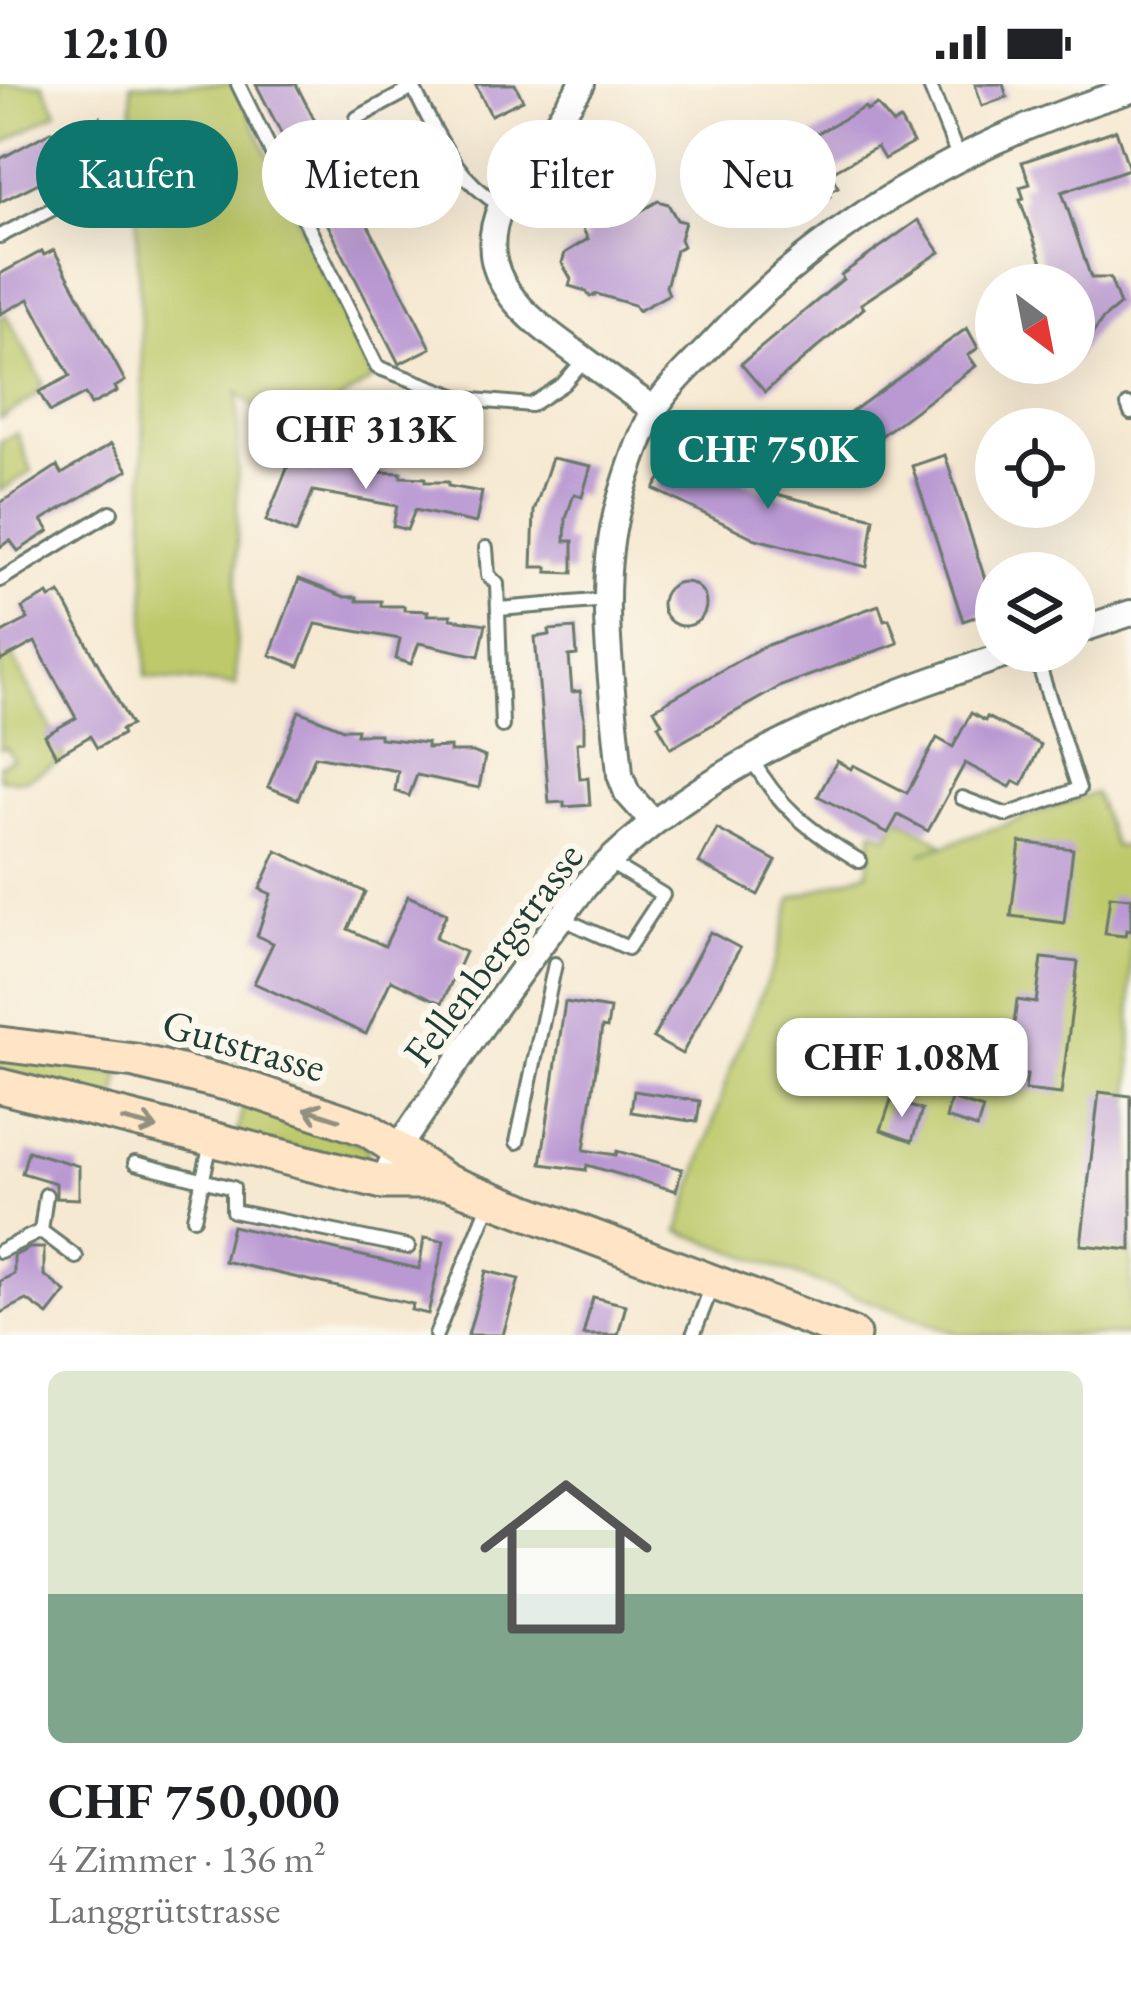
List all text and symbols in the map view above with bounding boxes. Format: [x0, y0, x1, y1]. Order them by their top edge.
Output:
text: 12:10 [60, 13, 168, 71]
chip: Kaufen [36, 120, 238, 228]
chip: Mieten [262, 120, 463, 228]
chip: Filter [487, 120, 656, 228]
chip: Neu [680, 120, 836, 228]
north arrow [975, 264, 1095, 384]
map controls [975, 264, 1095, 672]
pin: CHF 313K [242, 390, 490, 492]
text: CHF 313K [275, 403, 457, 454]
button: locate [975, 408, 1095, 528]
pin: CHF 750K [644, 410, 892, 512]
text: CHF 750K [677, 423, 859, 474]
button: layers [975, 552, 1095, 672]
street label: Fellenbergstrasse [391, 831, 595, 1077]
street label: Gutstrasse [156, 996, 332, 1094]
pin: CHF 1.08M [765, 1018, 1039, 1120]
text: CHF 1.08M [804, 1031, 1000, 1082]
one-way arrow [304, 1101, 342, 1123]
one-way arrow [120, 1114, 158, 1136]
icon: home [458, 1449, 674, 1665]
text: CHF 750,000 [48, 1767, 339, 1833]
text: 4 Zimmer · 136 m² [48, 1833, 326, 1884]
text: Langgrütstrasse [48, 1884, 281, 1935]

